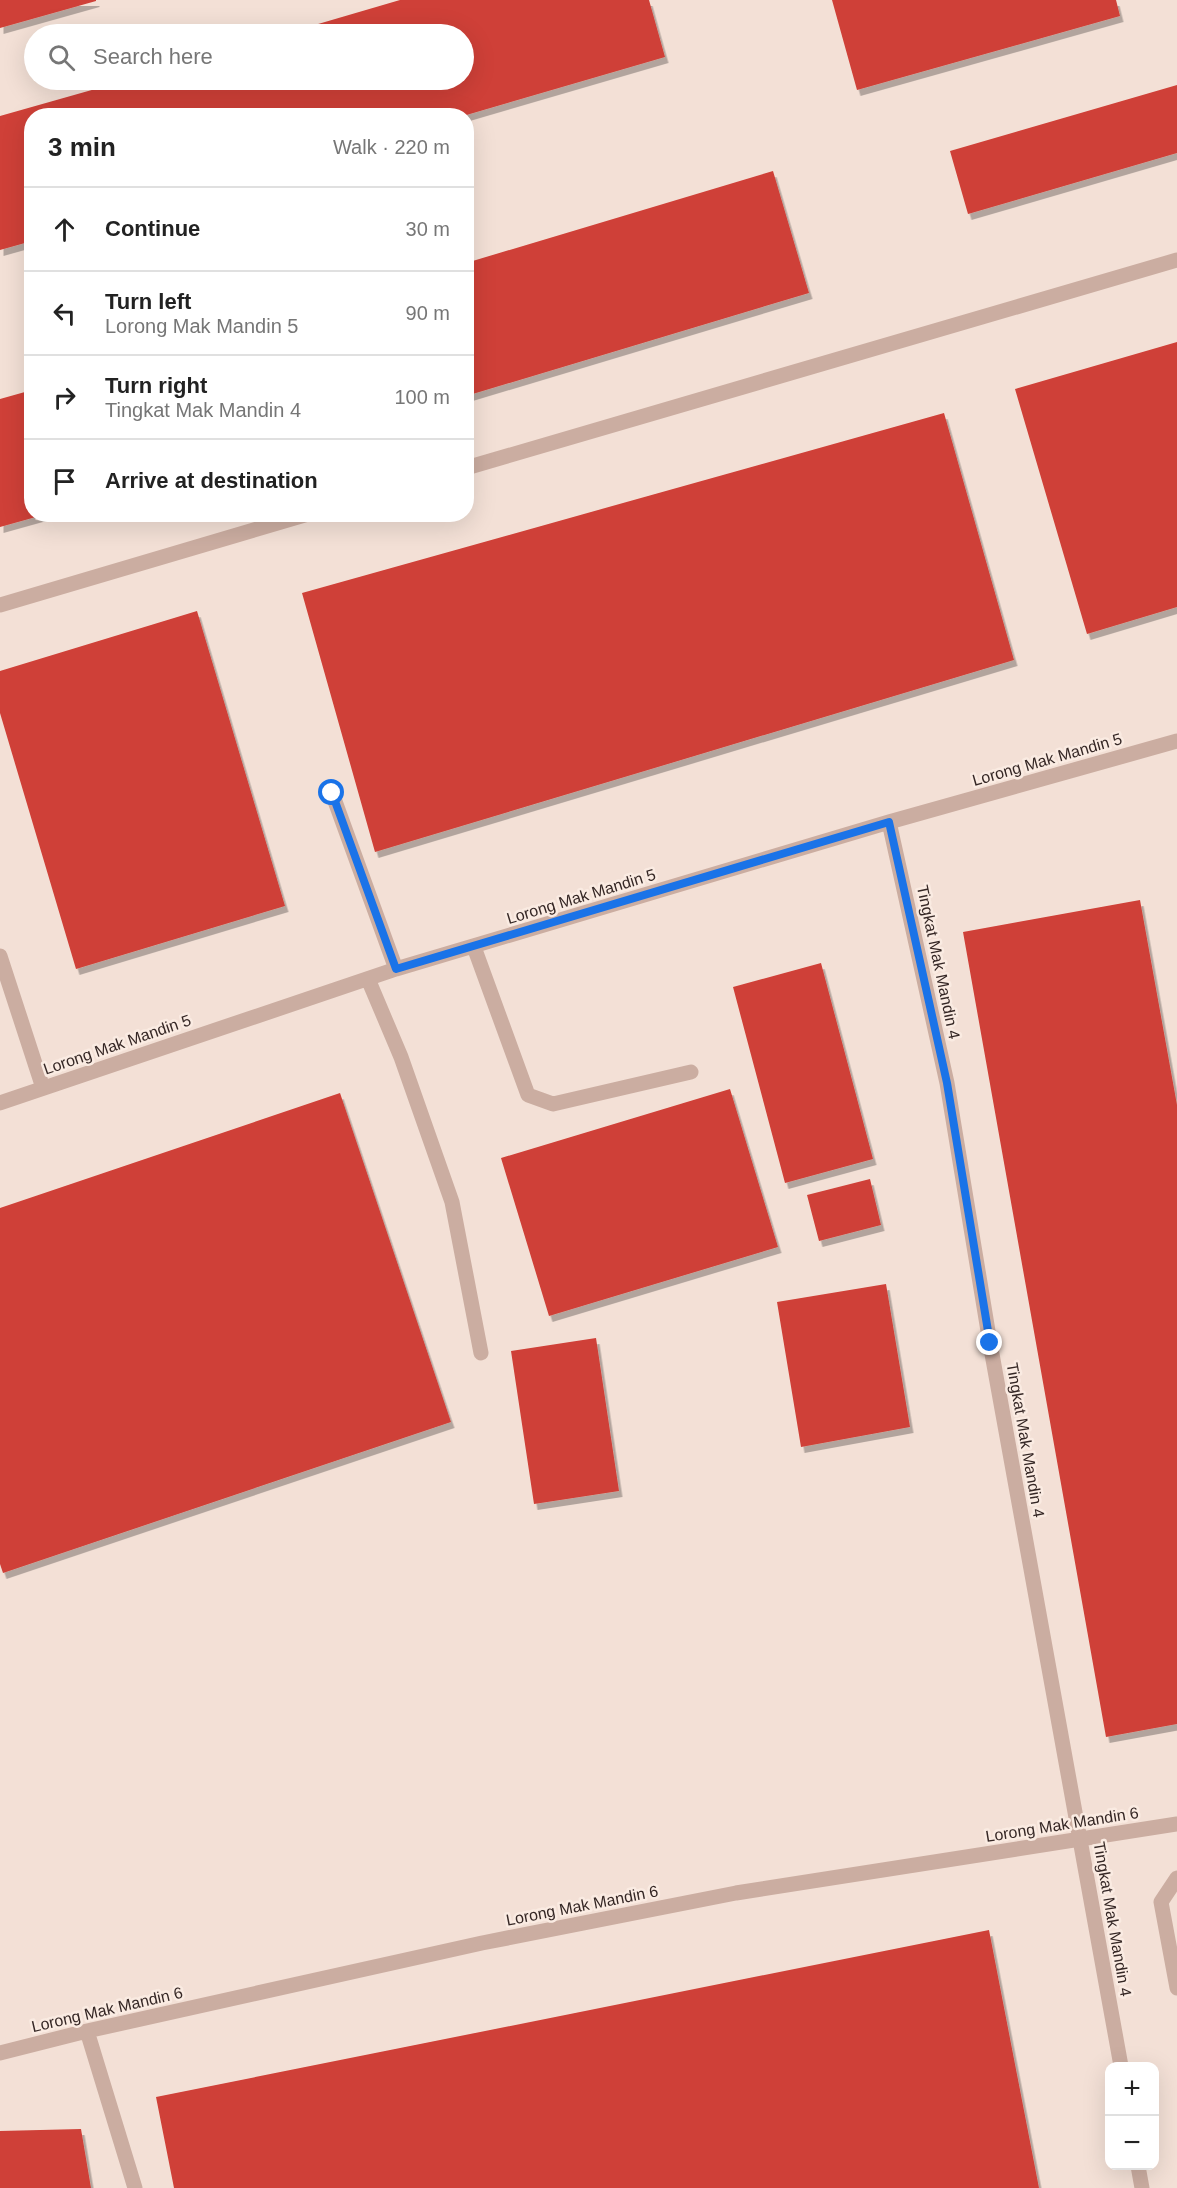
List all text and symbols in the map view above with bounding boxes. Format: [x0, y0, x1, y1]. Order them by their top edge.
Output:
search box [24, 24, 474, 90]
icon: search [45, 41, 78, 74]
text: Search here [93, 44, 213, 69]
text: 3 min [48, 132, 116, 162]
text: Walk · 220 m [333, 136, 450, 158]
icon: ahead [48, 213, 81, 246]
text: Continue [105, 216, 200, 241]
text: 30 m [406, 218, 450, 240]
text: Turn left [105, 289, 191, 314]
icon: left [48, 297, 81, 330]
text: 90 m [406, 302, 450, 324]
text: Lorong Mak Mandin 5 [105, 315, 298, 337]
text: Turn right [105, 373, 207, 398]
icon: right [48, 381, 81, 414]
text: 100 m [394, 386, 450, 408]
text: Tingkat Mak Mandin 4 [105, 399, 301, 421]
icon: arrive [48, 465, 81, 498]
text: Arrive at destination [105, 468, 318, 493]
street label: Lorong Mak Mandin 5 [970, 730, 1124, 789]
route start [318, 779, 344, 805]
street label: Lorong Mak Mandin 5 [505, 866, 658, 927]
street label: Tingkat Mak Mandin 4 [914, 884, 963, 1041]
street label: Lorong Mak Mandin 5 [41, 1011, 193, 1078]
route end [976, 1329, 1002, 1355]
street label: Tingkat Mak Mandin 4 [1004, 1361, 1048, 1519]
street label: Lorong Mak Mandin 6 [984, 1804, 1140, 1845]
street label: Tingkat Mak Mandin 4 [1091, 1840, 1135, 1998]
street label: Lorong Mak Mandin 6 [505, 1882, 660, 1929]
street label: Lorong Mak Mandin 6 [30, 1984, 185, 2035]
map controls [1105, 2062, 1159, 2170]
button: + [1105, 2062, 1159, 2116]
button: − [1105, 2116, 1159, 2170]

